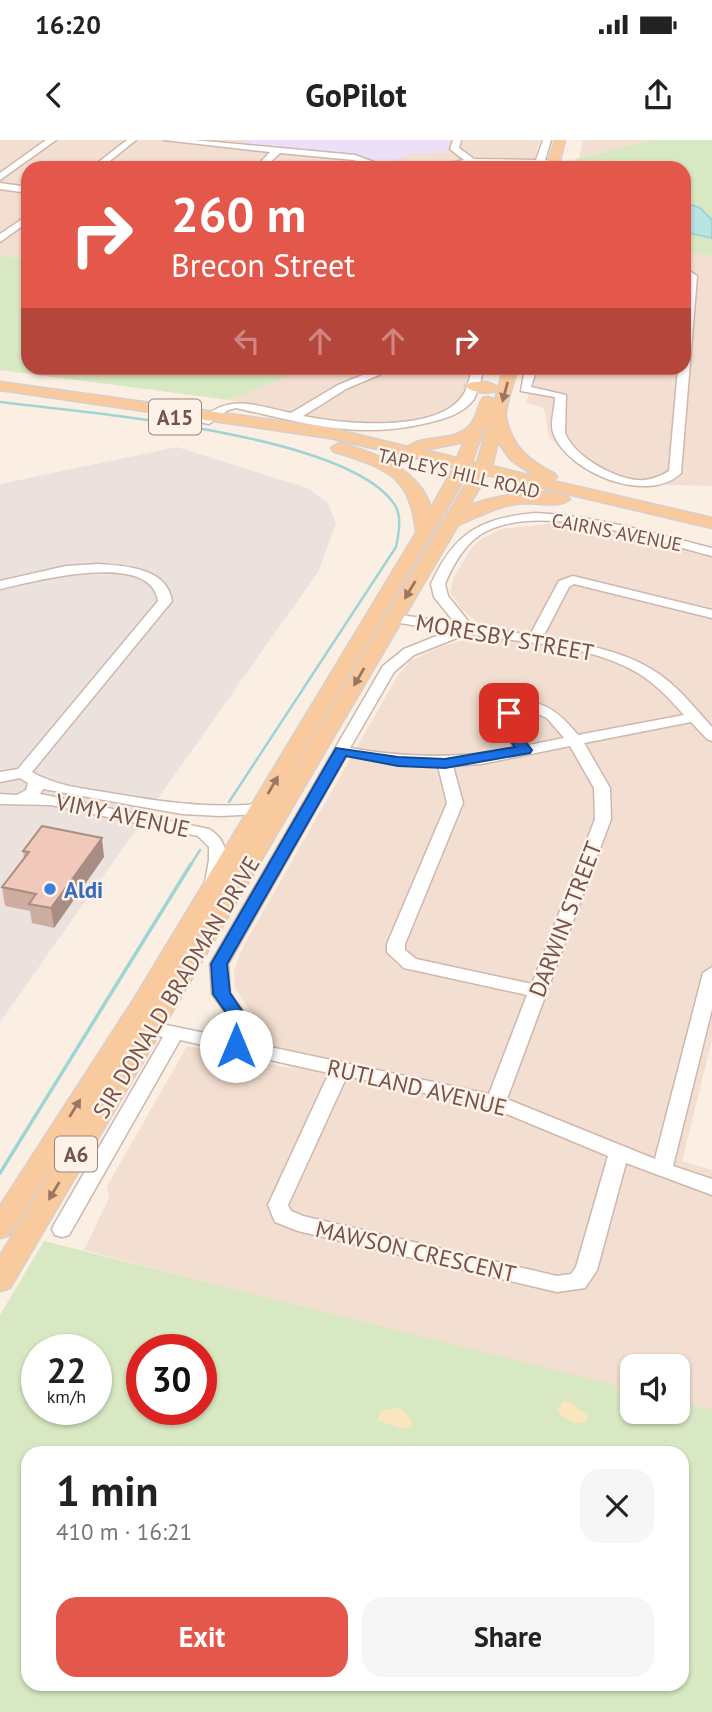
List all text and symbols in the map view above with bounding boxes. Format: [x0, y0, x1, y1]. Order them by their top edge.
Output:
text: 16:20 [35, 8, 101, 41]
text: GoPilot [305, 74, 407, 116]
icon: back [35, 76, 73, 114]
icon: share [639, 76, 677, 114]
text: 260 m [171, 182, 306, 246]
icon: right [56, 189, 147, 280]
text: Brecon Street [171, 244, 355, 286]
icon: left [228, 322, 266, 360]
icon: ahead [301, 322, 339, 360]
icon: ahead [374, 322, 412, 360]
icon: right [447, 322, 485, 360]
one-way arrow [499, 382, 509, 403]
road number: A15 [149, 400, 201, 434]
street label: TAPLEYS HILL ROAD [376, 443, 542, 503]
street label: CAIRNS AVENUE [550, 508, 684, 556]
one-way arrow [404, 581, 417, 600]
street label: MORESBY STREET [414, 607, 596, 667]
one-way arrow [353, 668, 366, 687]
pin [479, 683, 539, 743]
icon: arrive [490, 694, 528, 732]
one-way arrow [266, 775, 279, 794]
street label: VIMY AVENUE [52, 786, 193, 843]
street label: DARWIN STREET [522, 837, 608, 1001]
street label: SIR DONALD BRADMAN DRIVE [86, 851, 266, 1123]
place label: Aldi [64, 875, 103, 904]
marker: Aldi [42, 881, 58, 897]
position arrow [199, 1009, 273, 1083]
street label: RUTLAND AVENUE [324, 1052, 510, 1122]
one-way arrow [69, 1098, 82, 1117]
road number: A6 [55, 1136, 97, 1172]
one-way arrow [47, 1182, 60, 1201]
street label: MAWSON CRESCENT [313, 1214, 519, 1288]
speed limit sign: 30 [126, 1334, 217, 1425]
text: 22 [47, 1347, 86, 1393]
map controls [620, 1354, 690, 1424]
button: sound [620, 1354, 690, 1424]
text: km/h [47, 1385, 86, 1408]
text: 1 min [56, 1463, 158, 1518]
button: close [580, 1469, 654, 1543]
text: 410 m · 16:21 [56, 1517, 192, 1546]
button: Exit [56, 1597, 348, 1677]
button: Share [362, 1597, 654, 1677]

